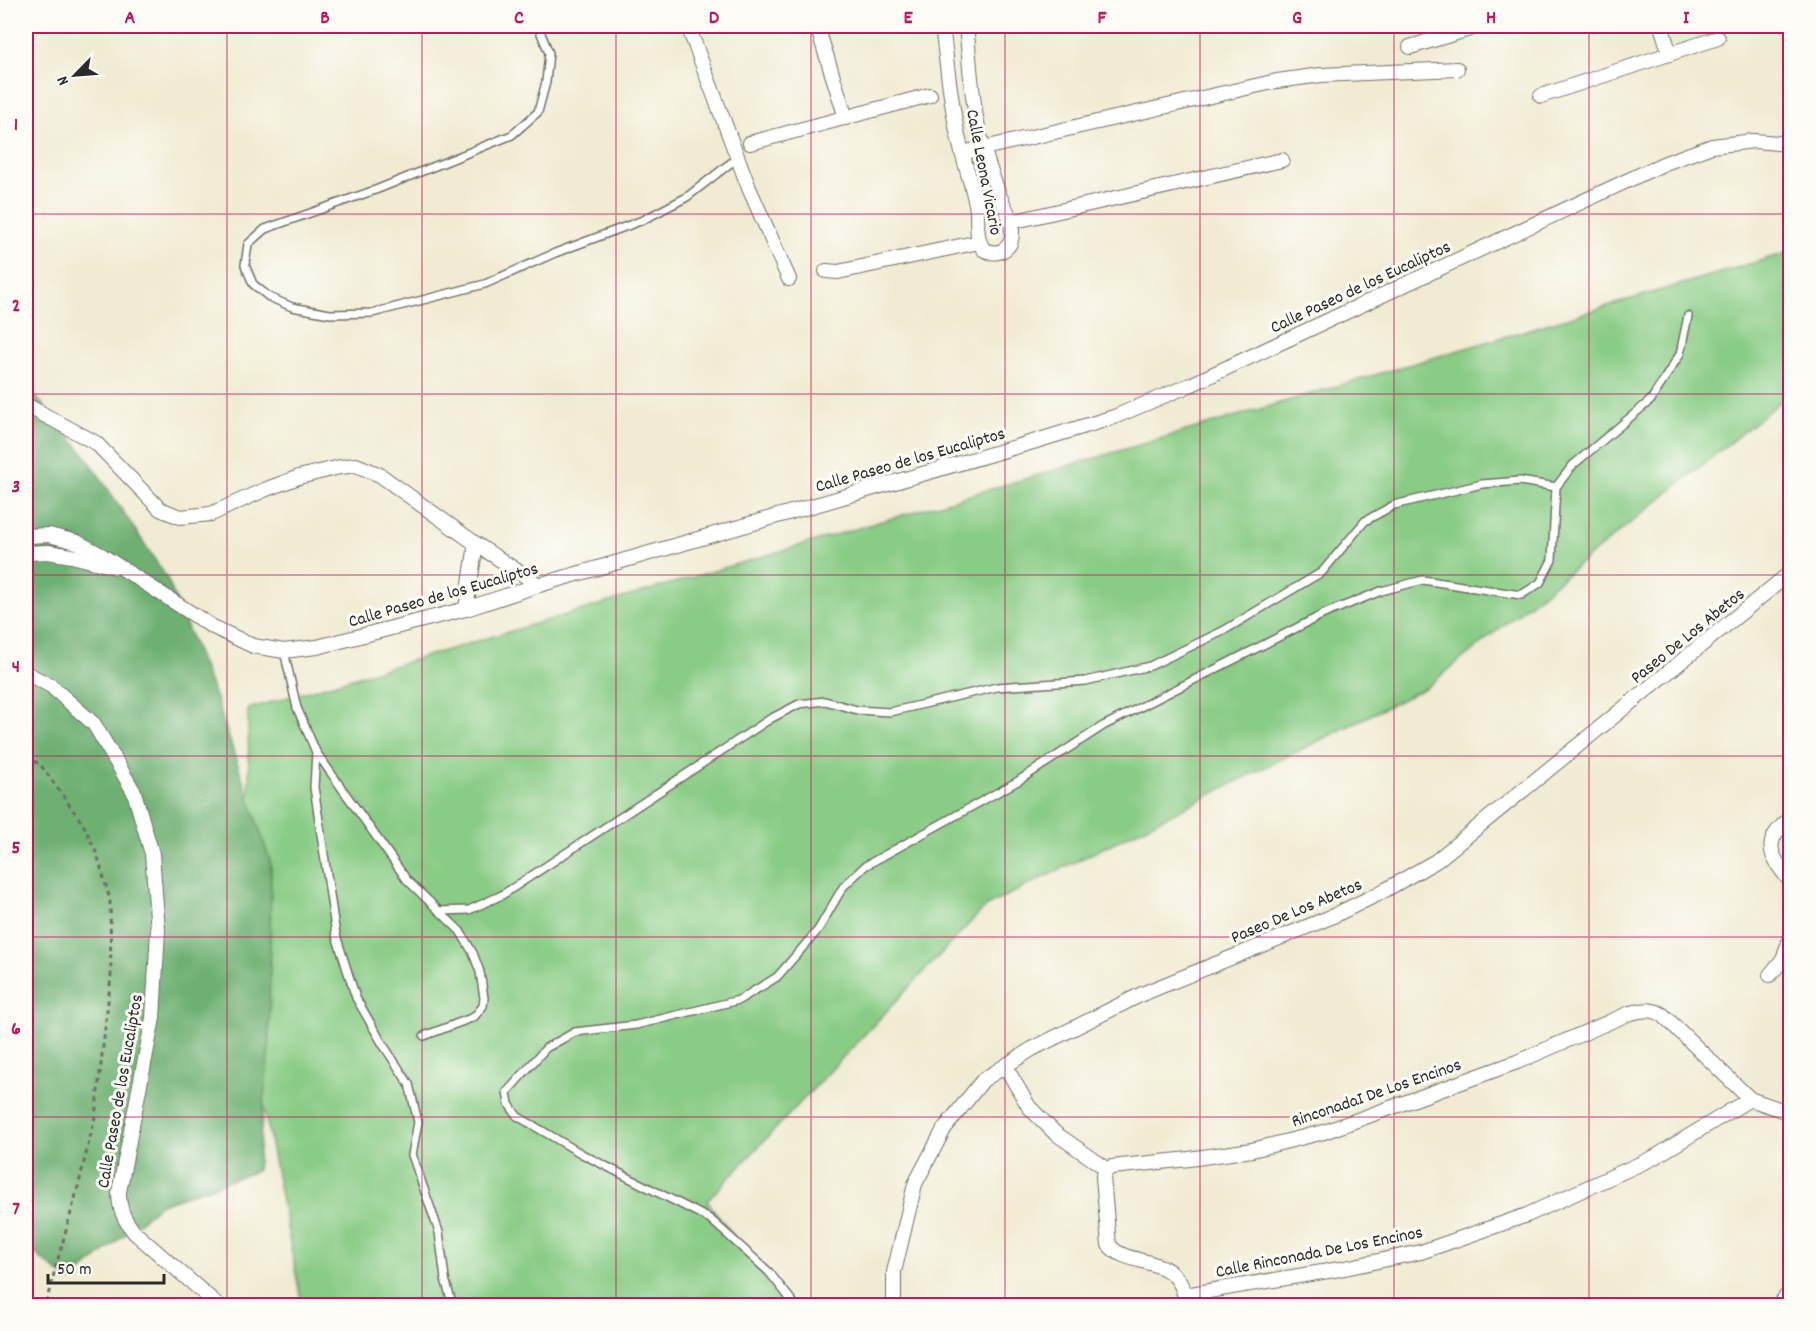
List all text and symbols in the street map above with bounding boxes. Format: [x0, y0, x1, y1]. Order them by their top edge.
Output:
text: A [125, 5, 136, 33]
text: B [320, 5, 330, 33]
text: C [514, 5, 524, 33]
text: D [709, 5, 720, 33]
text: E [903, 5, 913, 33]
text: F [1098, 5, 1108, 33]
text: G [1292, 5, 1302, 33]
text: H [1486, 5, 1496, 33]
text: I [1683, 5, 1690, 33]
north arrow [45, 45, 105, 105]
text: N [52, 72, 76, 89]
street label: Calle Leona Vicario [958, 107, 1007, 238]
text: 1 [14, 112, 18, 140]
street label: Calle Paseo de los Eucaliptos [1267, 235, 1455, 341]
text: 2 [12, 293, 20, 321]
street label: Calle Paseo de los Eucaliptos [813, 422, 1009, 500]
text: 3 [12, 474, 20, 502]
street label: Calle Paseo de los Eucaliptos [346, 557, 542, 635]
street label: Paseo De Los Abetos [1626, 583, 1751, 691]
text: 4 [12, 654, 20, 682]
text: 5 [11, 835, 21, 863]
street label: Paseo De Los Abetos [1227, 873, 1366, 951]
street label: Calle Paseo de los Eucaliptos [92, 993, 151, 1190]
text: 6 [11, 1016, 21, 1044]
street label: RinconadaI De Los Encinos [1288, 1054, 1465, 1135]
text: 7 [12, 1196, 20, 1224]
street label: Calle Rinconada De Los Encinos [1214, 1221, 1425, 1286]
scale bar [48, 1247, 164, 1285]
text: 50 m [57, 1258, 92, 1283]

